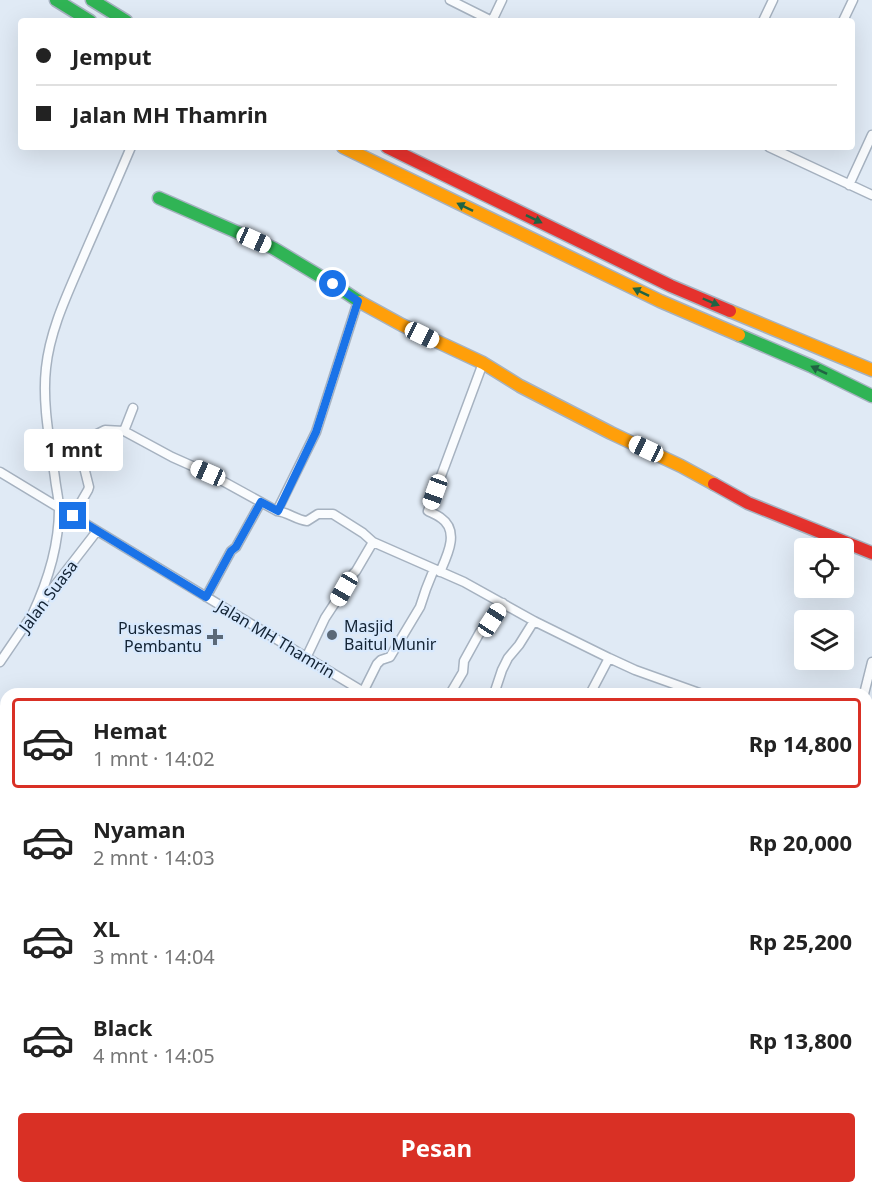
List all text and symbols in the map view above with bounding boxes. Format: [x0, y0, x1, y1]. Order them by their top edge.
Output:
text: Jemput [72, 41, 152, 71]
text: Jalan MH Thamrin [72, 99, 268, 129]
one-way arrow [457, 202, 474, 211]
one-way arrow [526, 214, 543, 223]
car [234, 224, 274, 256]
route start [319, 270, 346, 297]
one-way arrow [632, 287, 649, 296]
one-way arrow [702, 297, 720, 307]
car [402, 319, 442, 351]
one-way arrow [811, 366, 828, 375]
callout: 1 mnt [23, 429, 122, 471]
car [626, 433, 666, 465]
text: 1 mnt [45, 436, 102, 463]
car [188, 457, 228, 489]
car [420, 472, 450, 512]
route end [59, 502, 86, 529]
map controls [794, 538, 854, 670]
button: locate [794, 538, 854, 598]
street label: Jalan Suasa [12, 556, 82, 638]
car [327, 569, 361, 609]
street label: Jalan MH Thamrin [211, 594, 339, 683]
car [475, 600, 509, 640]
button: layers [794, 610, 854, 670]
place label: Masjid Baitul Munir [344, 615, 437, 655]
place label: Puskesmas Pembantu [118, 617, 202, 657]
marker: Puskesmas Pembantu [206, 628, 224, 646]
marker: Masjid Baitul Munir [325, 628, 339, 642]
text: Hemat [93, 715, 167, 745]
icon: car [21, 716, 75, 770]
text: Rp 14,800 [749, 728, 852, 758]
text: 1 mnt · 14:02 [93, 745, 215, 772]
text: Nyaman [93, 814, 186, 844]
icon: car [21, 815, 75, 869]
text: Rp 20,000 [749, 827, 852, 857]
text: 2 mnt · 14:03 [93, 844, 215, 871]
text: XL [93, 913, 120, 943]
icon: car [21, 914, 75, 968]
text: Rp 25,200 [749, 926, 852, 956]
text: 3 mnt · 14:04 [93, 943, 215, 970]
text: Black [93, 1012, 152, 1042]
icon: car [21, 1013, 75, 1067]
text: Rp 13,800 [749, 1025, 852, 1055]
text: 4 mnt · 14:05 [93, 1042, 215, 1069]
button: Pesan [18, 1113, 855, 1182]

